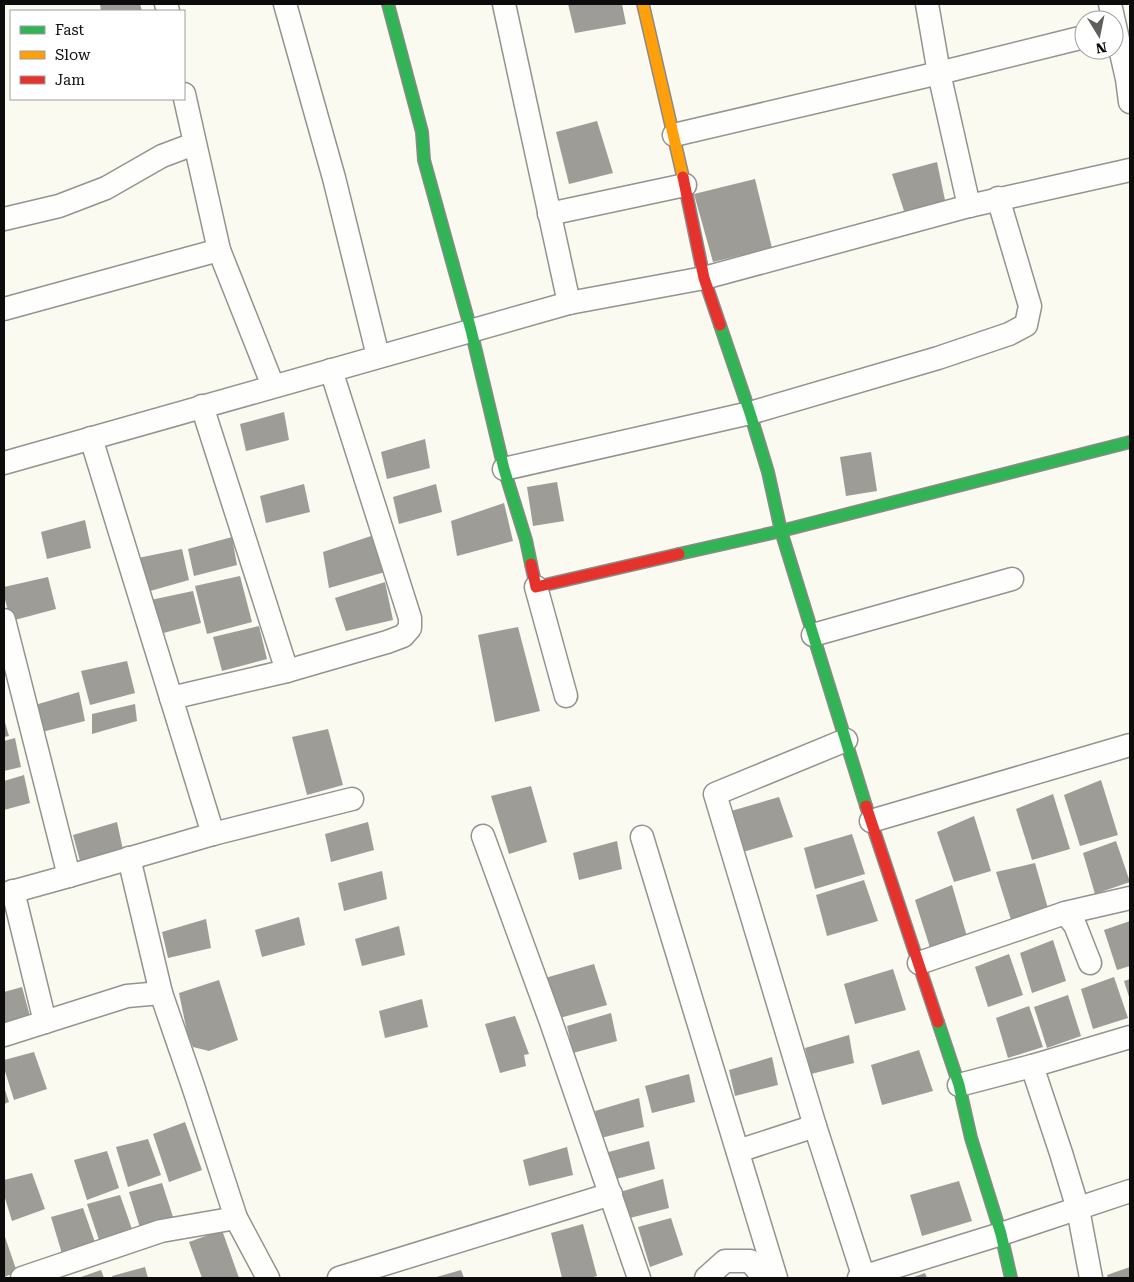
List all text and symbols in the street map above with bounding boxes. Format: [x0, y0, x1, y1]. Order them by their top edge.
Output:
legend [10, 10, 185, 100]
north arrow [1074, 10, 1124, 60]
text: Fast [55, 21, 85, 39]
text: N [1094, 39, 1108, 57]
text: Slow [55, 46, 91, 64]
text: Jam [55, 71, 85, 89]

